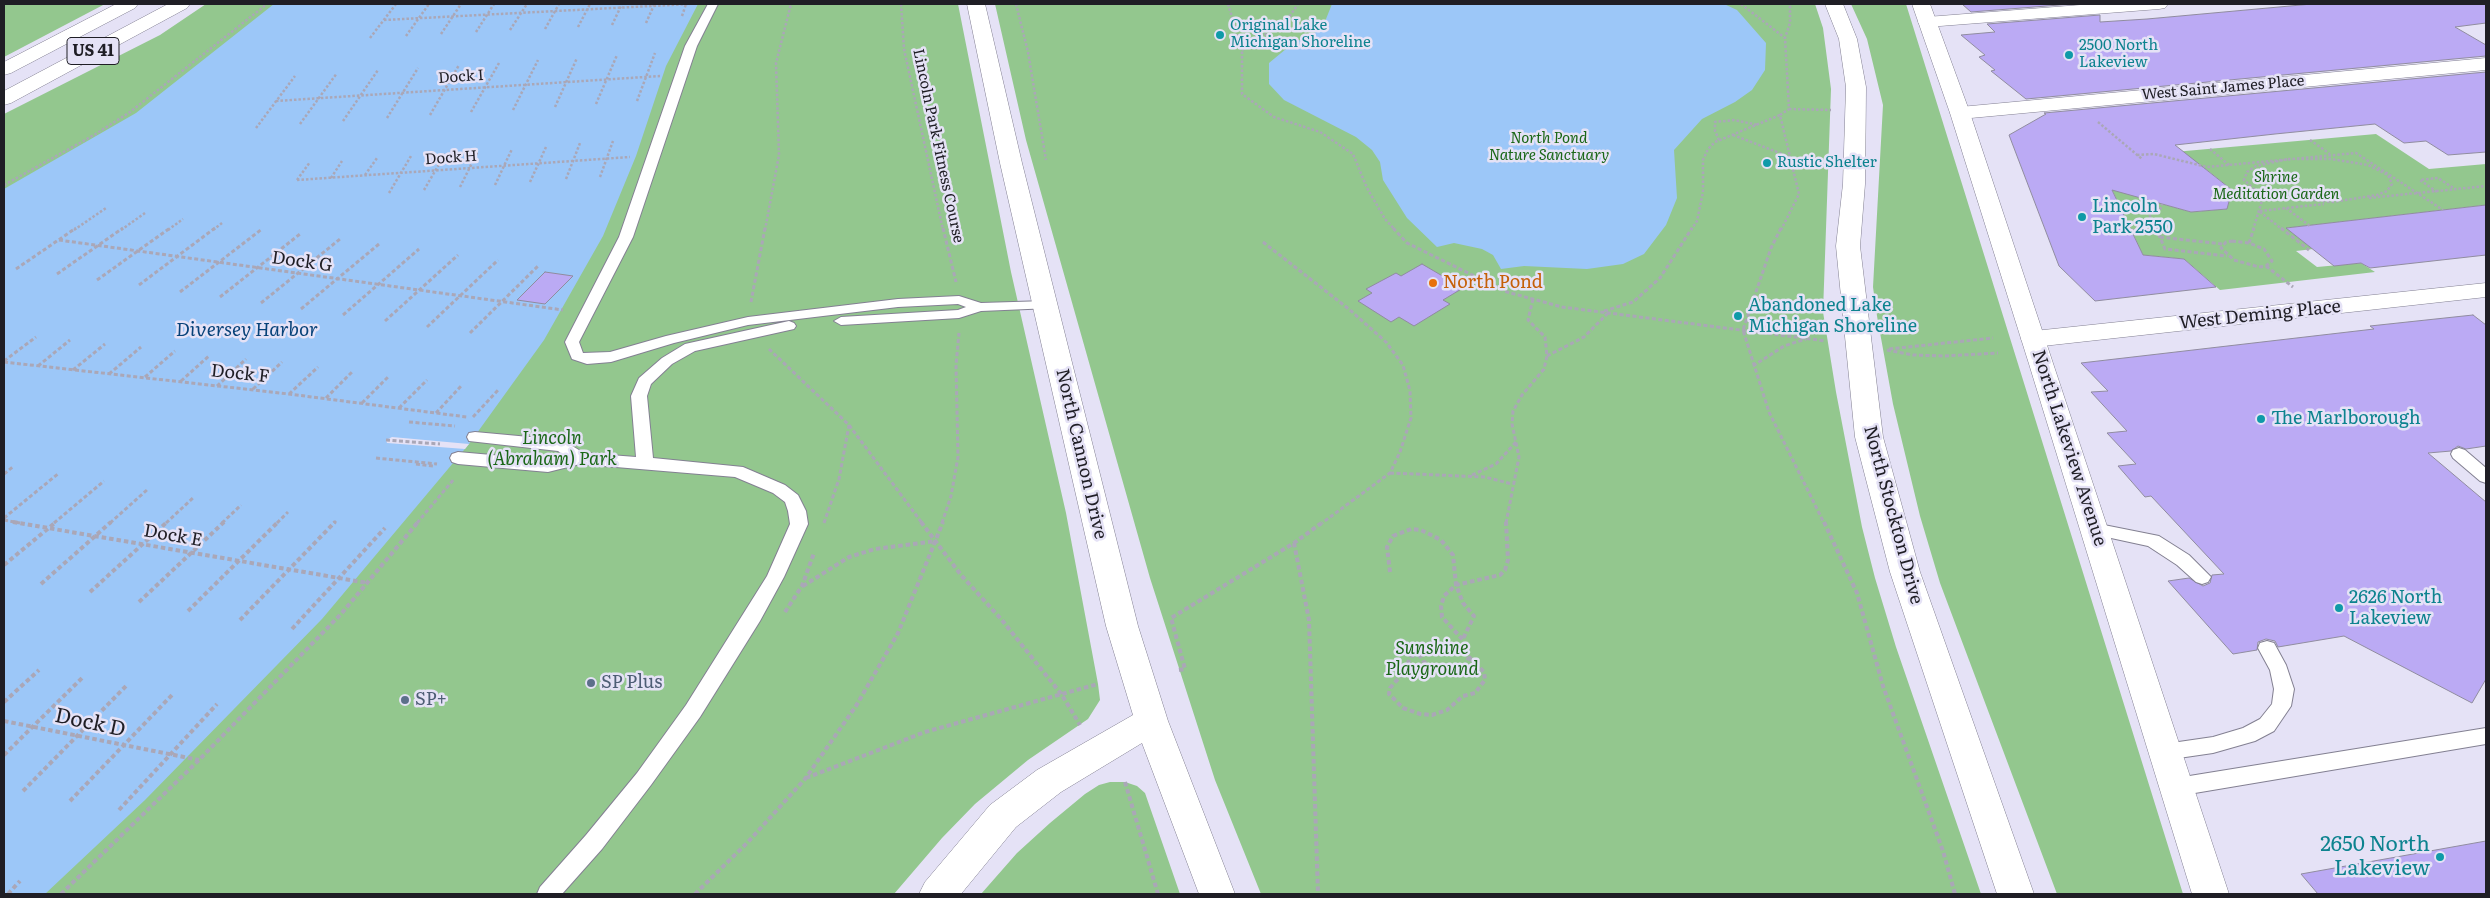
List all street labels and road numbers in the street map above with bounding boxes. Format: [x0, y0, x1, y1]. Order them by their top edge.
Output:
road number: US 41 [67, 37, 119, 64]
street label: Lincoln Park Fitness Course [909, 47, 967, 245]
street label: Dock I [437, 66, 485, 88]
street label: West Saint James Place [2141, 72, 2305, 104]
street label: Dock H [424, 147, 478, 169]
street label: Dock G [270, 247, 334, 277]
street label: West Deming Place [2178, 296, 2342, 334]
street label: North Lakeview Avenue [2027, 347, 2111, 549]
street label: Dock F [210, 360, 270, 388]
street label: North Cannon Drive [1051, 367, 1111, 541]
street label: North Stockton Drive [1859, 423, 1927, 607]
street label: Dock E [142, 520, 204, 552]
street label: Dock D [52, 703, 128, 743]

